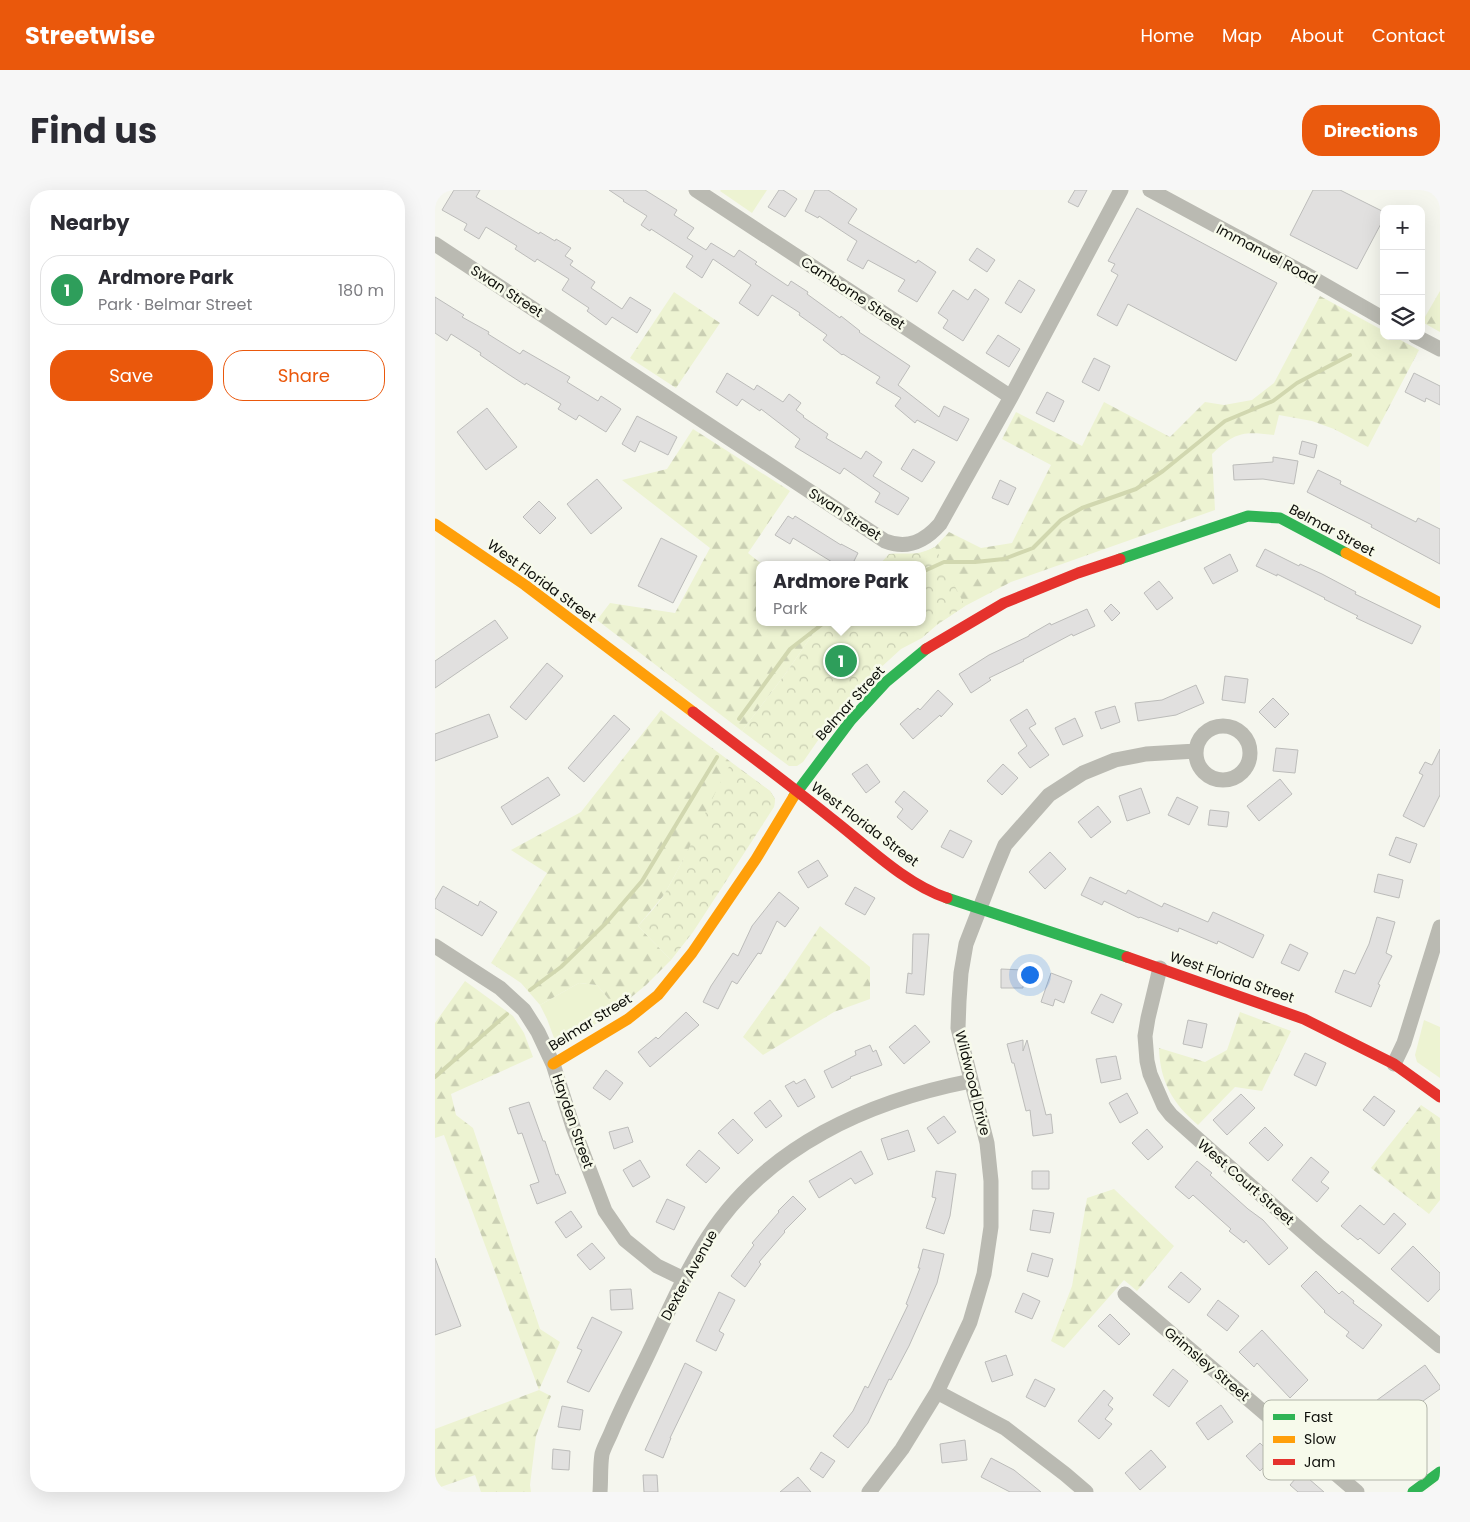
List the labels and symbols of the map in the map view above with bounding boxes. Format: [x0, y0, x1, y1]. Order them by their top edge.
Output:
street label: Immanuel Road [1213, 219, 1321, 289]
street label: Camborne Street [797, 252, 909, 334]
street label: Swan Street [467, 260, 547, 322]
street label: Swan Street [805, 483, 885, 545]
street label: Belmar Street [1286, 499, 1378, 561]
street label: West Florida Street [483, 535, 601, 627]
pin: 1 [825, 642, 857, 680]
street label: Belmar Street [811, 661, 889, 745]
street label: West Florida Street [807, 777, 923, 871]
street label: West Florida Street [1167, 946, 1297, 1008]
your location [1017, 962, 1043, 988]
street label: Belmar Street [545, 988, 635, 1056]
street label: Wildwood Drive [950, 1028, 996, 1138]
street label: Hayden Street [547, 1071, 599, 1171]
street label: West Court Street [1193, 1134, 1299, 1230]
street label: Dexter Avenue [656, 1226, 722, 1324]
street label: Grimsley Street [1160, 1322, 1254, 1406]
legend [1263, 1400, 1427, 1480]
text: Fast [1304, 1407, 1333, 1427]
text: Slow [1304, 1429, 1337, 1449]
text: Jam [1304, 1452, 1335, 1472]

